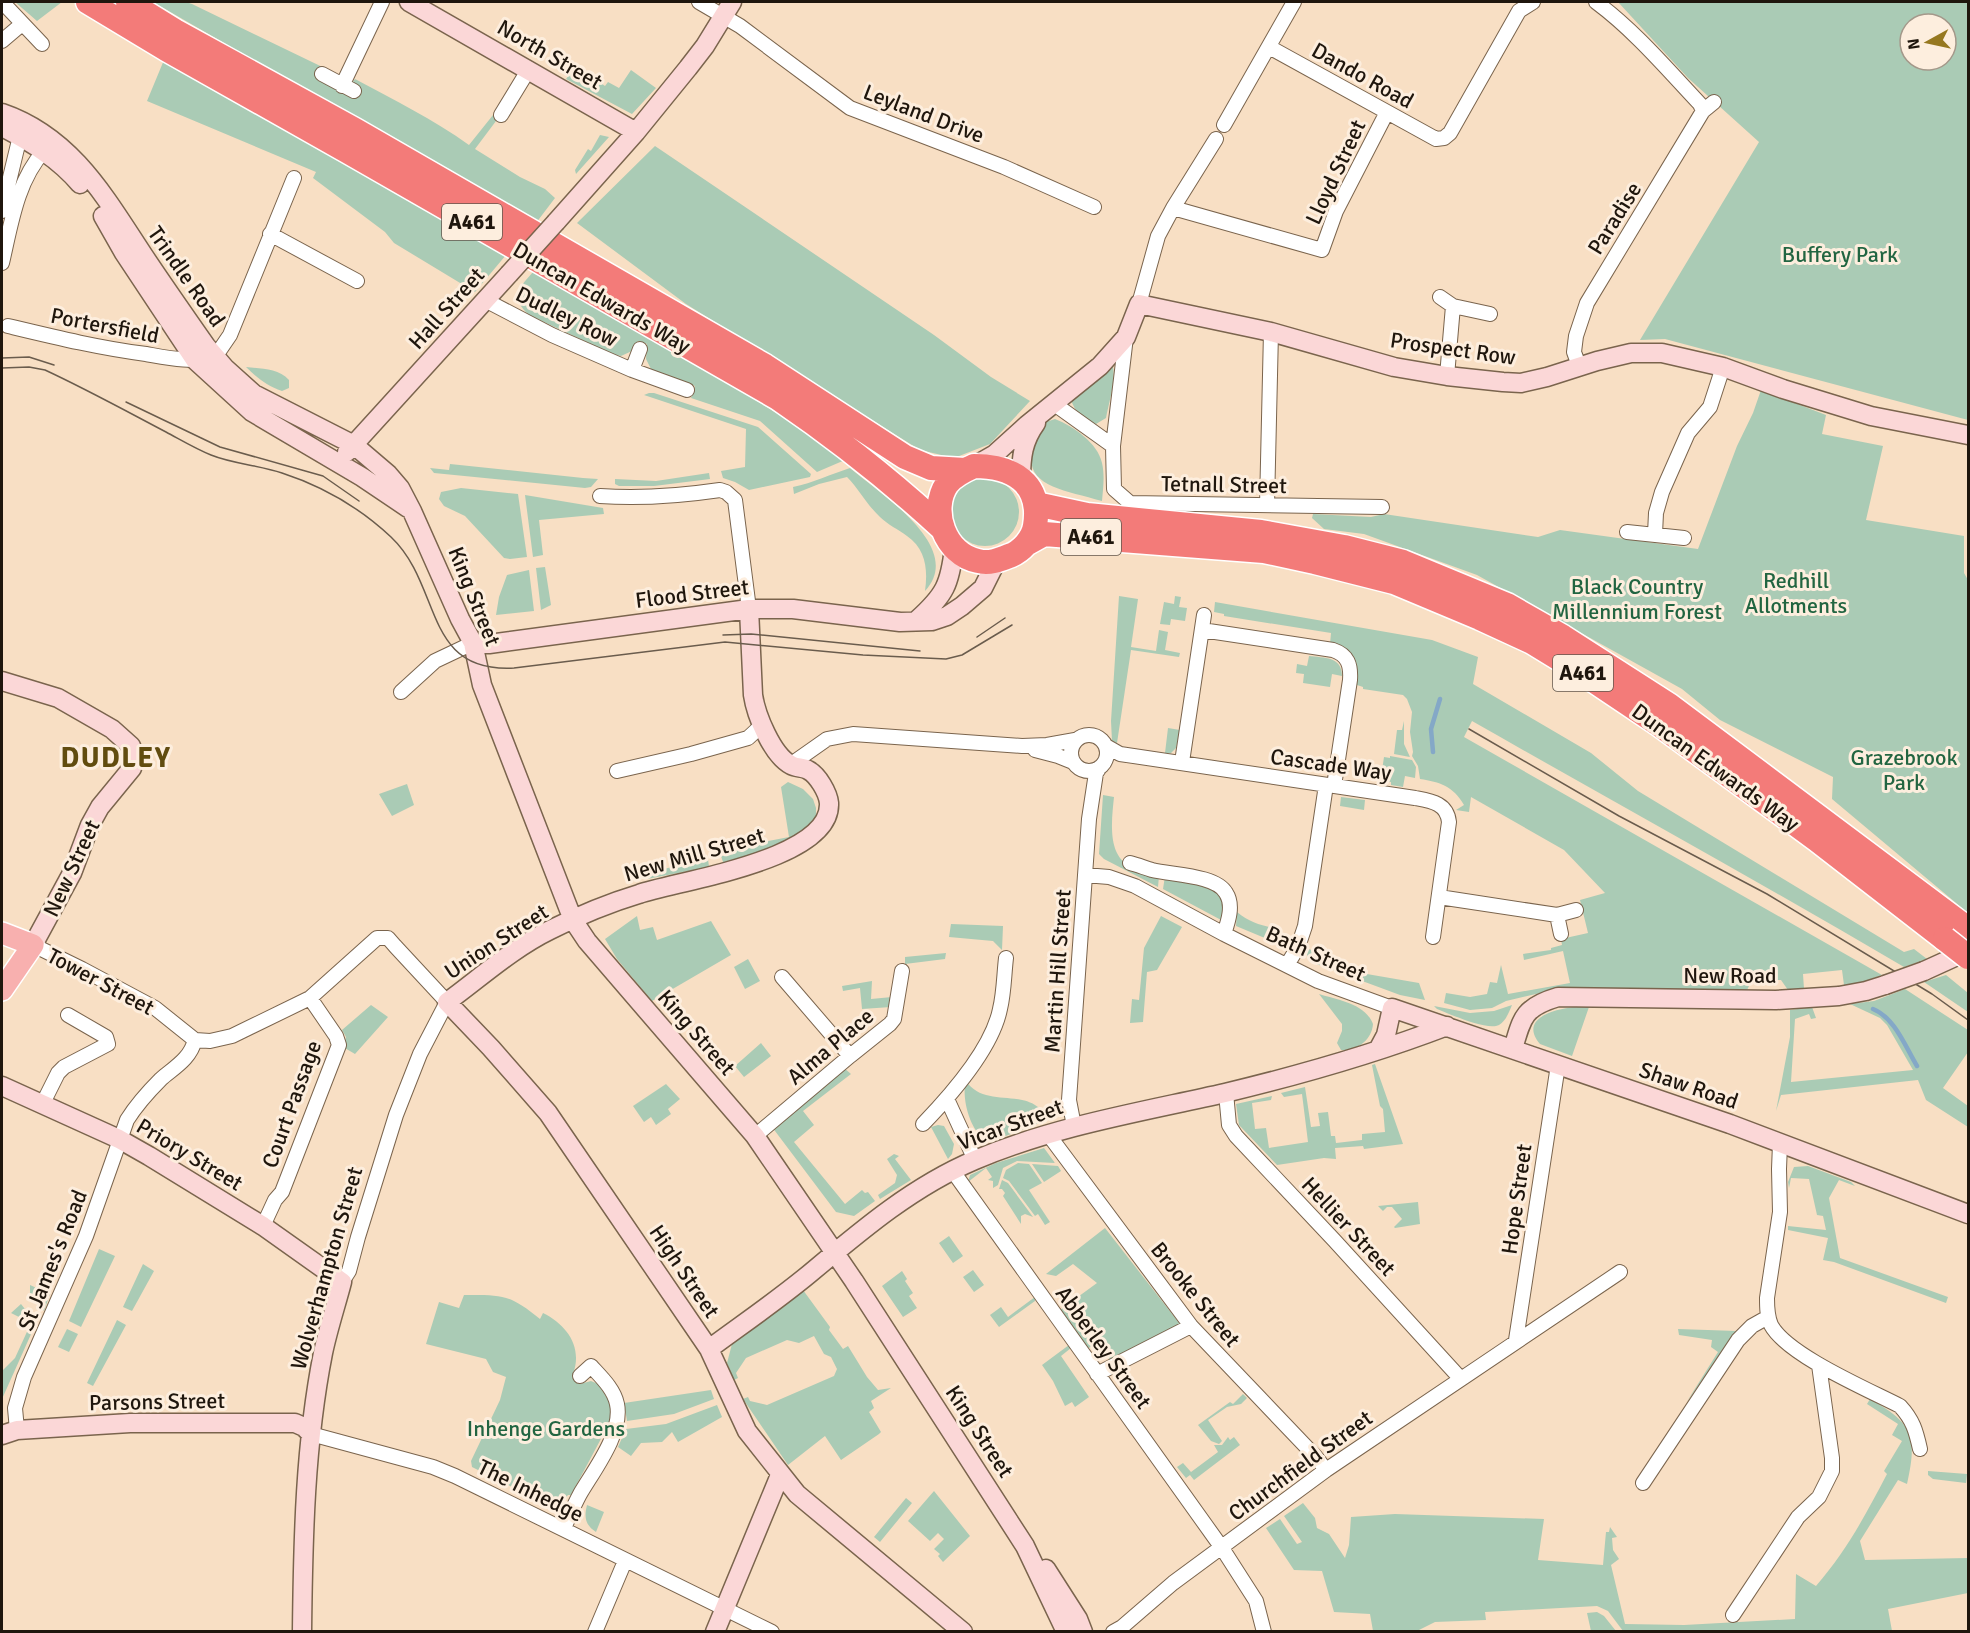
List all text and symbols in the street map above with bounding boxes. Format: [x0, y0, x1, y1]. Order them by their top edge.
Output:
north arrow [1898, 12, 1958, 72]
street label: North Street [492, 14, 607, 95]
street label: Dando Road [1307, 36, 1418, 114]
text: N [1903, 37, 1925, 51]
street label: Leyland Drive [860, 78, 988, 149]
street label: Lloyd Street [1299, 115, 1372, 229]
street label: Paradise [1582, 177, 1647, 259]
road number: A461 [442, 204, 502, 240]
street label: Trindle Road [142, 221, 231, 332]
street label: Duncan Edwards Way [508, 236, 696, 360]
park label: Buffery Park [1782, 241, 1898, 268]
street label: Hall Street [403, 262, 490, 355]
street label: Dudley Row [511, 280, 622, 353]
street label: Portersfield [48, 302, 161, 349]
street label: Prospect Row [1388, 326, 1518, 371]
street label: Tetnall Street [1161, 470, 1287, 499]
road number: A461 [1061, 519, 1121, 555]
street label: King Street [442, 543, 507, 650]
park label: Redhill Allotments [1745, 567, 1847, 619]
street label: Flood Street [634, 573, 751, 614]
park label: Black Country Millennium Forest [1552, 573, 1722, 625]
road number: A461 [1553, 655, 1613, 691]
street label: Duncan Edwards Way [1627, 698, 1805, 838]
district label: DUDLEY [60, 741, 172, 775]
street label: Cascade Way [1269, 743, 1394, 786]
park label: Grazebrook Park [1851, 744, 1957, 796]
street label: New Street [37, 815, 106, 921]
street label: New Mill Street [621, 821, 768, 887]
street label: Martin Hill Street [1038, 888, 1077, 1054]
street label: Union Street [439, 898, 553, 985]
street label: Bath Street [1262, 920, 1370, 987]
street label: Tower Street [43, 942, 159, 1021]
street label: New Road [1683, 962, 1777, 989]
street label: King Street [652, 984, 741, 1081]
street label: Alma Place [782, 1002, 879, 1090]
street label: Court Passage [256, 1037, 327, 1172]
street label: Shaw Road [1636, 1056, 1742, 1115]
street label: Vicar Street [954, 1093, 1067, 1156]
street label: Priory Street [132, 1112, 248, 1197]
street label: Hope Street [1495, 1142, 1538, 1256]
street label: Wolverhampton Street [285, 1163, 368, 1373]
street label: Hellier Street [1296, 1171, 1402, 1282]
street label: St James's Road [12, 1186, 93, 1335]
street label: High Street [644, 1220, 726, 1323]
street label: Brooke Street [1145, 1236, 1246, 1353]
street label: Abberley Street [1050, 1281, 1157, 1414]
street label: King Street [940, 1380, 1020, 1483]
street label: Parsons Street [89, 1387, 226, 1416]
street label: Churchfield Street [1223, 1404, 1378, 1527]
park label: Inhenge Gardens [467, 1415, 625, 1442]
street label: The Inhedge [473, 1453, 588, 1528]

